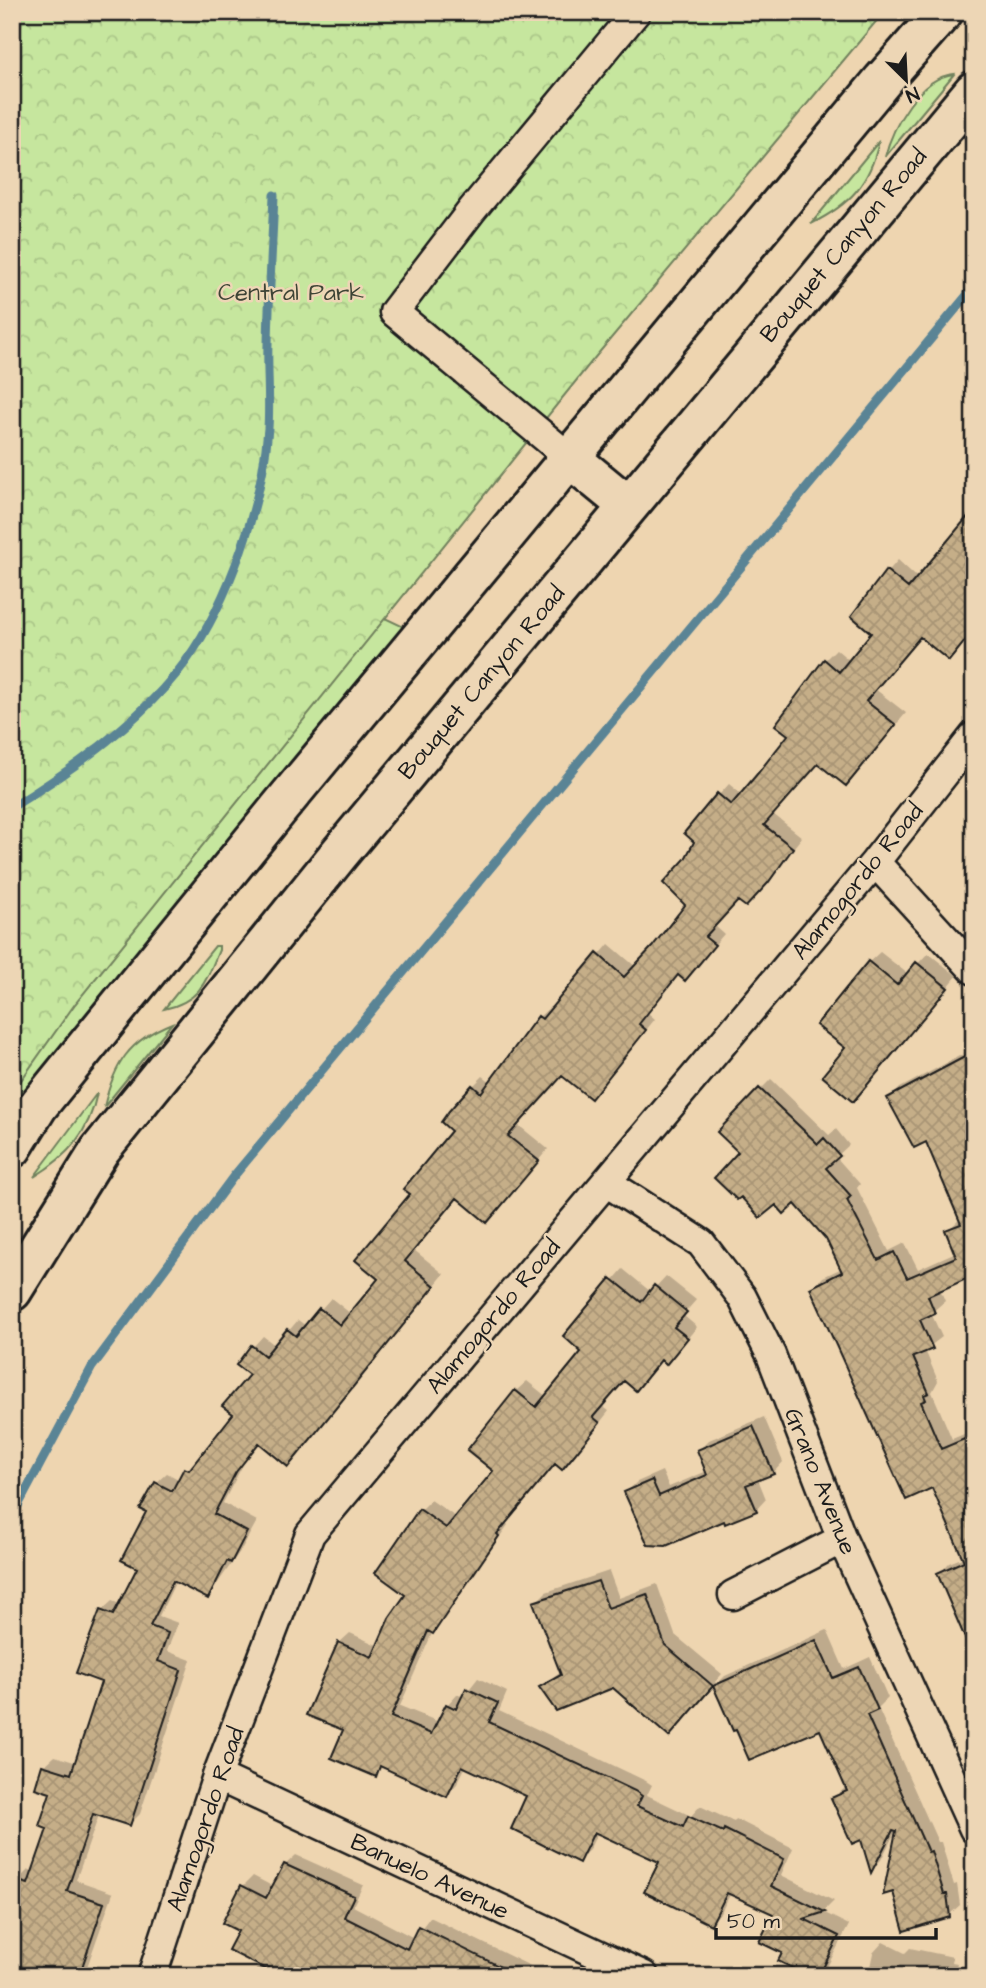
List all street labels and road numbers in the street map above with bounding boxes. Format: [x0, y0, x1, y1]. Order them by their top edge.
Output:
street label: Bouquet Canyon Road [752, 141, 936, 351]
street label: Bouquet Canyon Road [390, 578, 574, 788]
street label: Alamogordo Road [784, 796, 933, 968]
street label: Alamogordo Road [419, 1232, 570, 1402]
street label: Grano Avenue [775, 1403, 865, 1560]
street label: Alamogordo Road [158, 1722, 254, 1917]
street label: Banuelo Avenue [345, 1825, 514, 1929]

